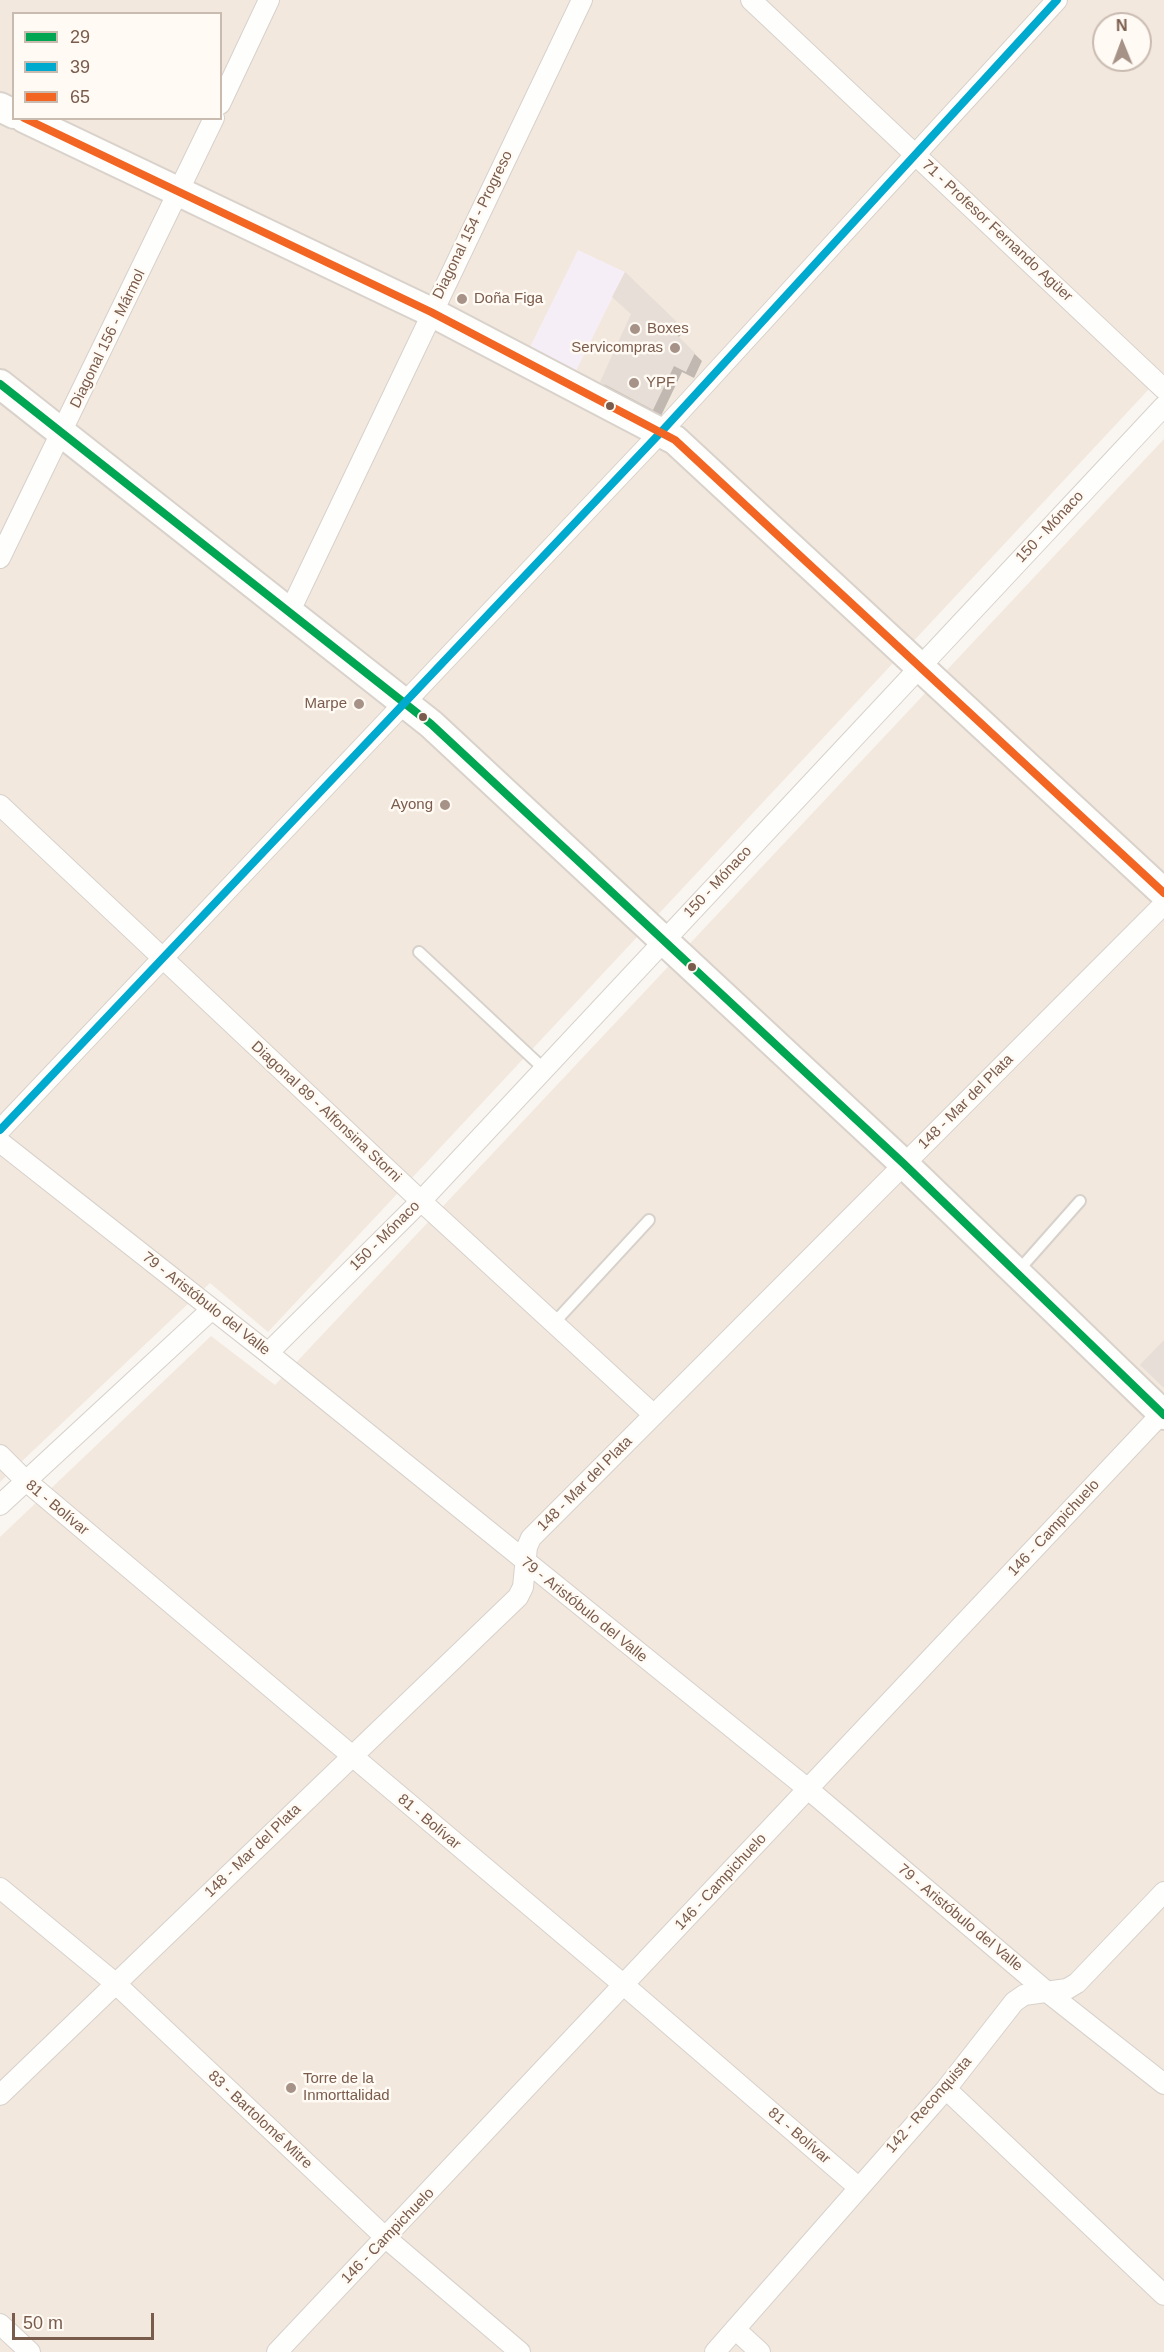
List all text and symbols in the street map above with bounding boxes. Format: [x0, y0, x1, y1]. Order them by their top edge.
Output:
legend [12, 12, 222, 120]
north arrow [1092, 12, 1152, 72]
text: N [1116, 17, 1128, 34]
text: 29 [70, 27, 90, 47]
text: 39 [70, 57, 90, 77]
text: 65 [70, 87, 90, 107]
street label: Diagonal 154 - Progreso [429, 148, 517, 302]
street label: 71 - Profesor Fernando Agüer [918, 156, 1076, 306]
street label: Diagonal 156 - Mármol [67, 267, 149, 411]
place label: Doña Figa [474, 290, 543, 308]
marker: Doña Figa [455, 292, 469, 306]
place label: Boxes [647, 320, 689, 338]
marker: Boxes [628, 322, 642, 336]
place label: Servicompras [571, 339, 663, 357]
marker: Servicompras [668, 341, 682, 355]
place label: YPF [646, 374, 675, 392]
marker: YPF [627, 376, 641, 390]
unlabelled marker [604, 400, 616, 412]
street label: 150 - Mónaco [1012, 487, 1088, 567]
place label: Marpe [304, 695, 347, 713]
marker: Marpe [352, 697, 366, 711]
unlabelled marker [417, 711, 429, 723]
place label: Ayong [391, 796, 433, 814]
marker: Ayong [438, 798, 452, 812]
street label: 150 - Mónaco [680, 842, 756, 922]
unlabelled marker [686, 961, 698, 973]
street label: Diagonal 89 - Alfonsina Storni [247, 1038, 405, 1186]
street label: 148 - Mar del Plata [915, 1051, 1017, 1153]
street label: 150 - Mónaco [346, 1197, 424, 1275]
street label: 79 - Aristóbulo del Valle [138, 1248, 274, 1360]
street label: 148 - Mar del Plata [534, 1433, 636, 1535]
street label: 81 - Bolívar [22, 1476, 92, 1540]
street label: 146 - Campichuelo [1004, 1476, 1104, 1580]
street label: 79 - Aristóbulo del Valle [517, 1554, 651, 1666]
street label: 81 - Bolívar [394, 1790, 464, 1854]
street label: 148 - Mar del Plata [201, 1801, 305, 1901]
street label: 146 - Campichuelo [671, 1830, 771, 1934]
street label: 79 - Aristóbulo del Valle [894, 1861, 1026, 1975]
street label: 142 - Reconquista [882, 2053, 976, 2157]
street label: 83 - Bartolomé Mitre [204, 2067, 316, 2173]
place label: Torre de la Inmorttalidad [303, 2070, 390, 2105]
marker: Torre de la Inmorttalidad [284, 2081, 298, 2095]
street label: 81 - Bolívar [764, 2104, 834, 2168]
street label: 146 - Campichuelo [338, 2184, 438, 2288]
scale bar [15, 2301, 158, 2339]
text: 50 m [23, 2313, 63, 2333]

